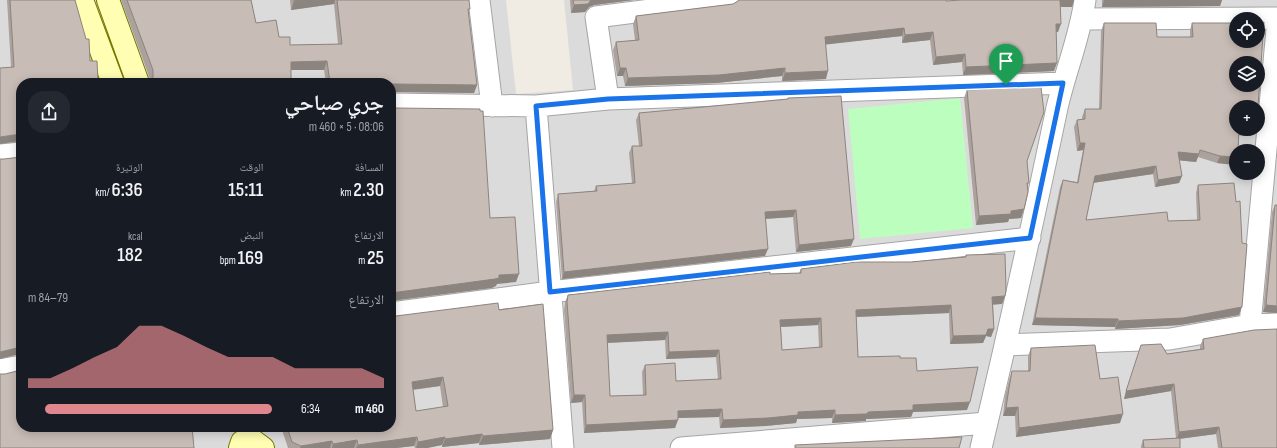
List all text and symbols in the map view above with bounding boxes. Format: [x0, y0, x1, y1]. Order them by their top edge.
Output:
map controls [1229, 12, 1265, 180]
button: locate [1229, 12, 1265, 48]
pin [989, 44, 1023, 85]
icon: arrive [995, 50, 1017, 72]
button: layers [1229, 56, 1265, 92]
text: جري صباحي [284, 90, 384, 117]
button: share [28, 91, 70, 133]
button: + [1229, 100, 1265, 136]
text: 08:06 · 5 × 460 m [309, 119, 384, 135]
button: − [1229, 144, 1265, 180]
text: الوتيرة [116, 161, 143, 174]
text: الوقت [240, 161, 263, 174]
text: المسافة [355, 161, 384, 174]
text: 6:36 [112, 178, 143, 202]
text: 15:11 [228, 178, 263, 202]
text: 2.30 [353, 178, 384, 202]
text: /km [95, 186, 112, 199]
text: km [340, 186, 353, 199]
text: النبض [240, 229, 263, 242]
text: الارتفاع [354, 229, 384, 242]
text: kcal [128, 230, 143, 243]
text: 182 [117, 243, 143, 267]
text: 169 [238, 246, 263, 270]
text: 25 [367, 246, 384, 270]
text: bpm [220, 254, 238, 267]
text: m [358, 254, 367, 267]
text: 79–84 m [28, 290, 68, 306]
text: الارتفاع [349, 292, 384, 308]
text: 6:34 [301, 401, 320, 417]
text: 460 m [355, 401, 384, 417]

